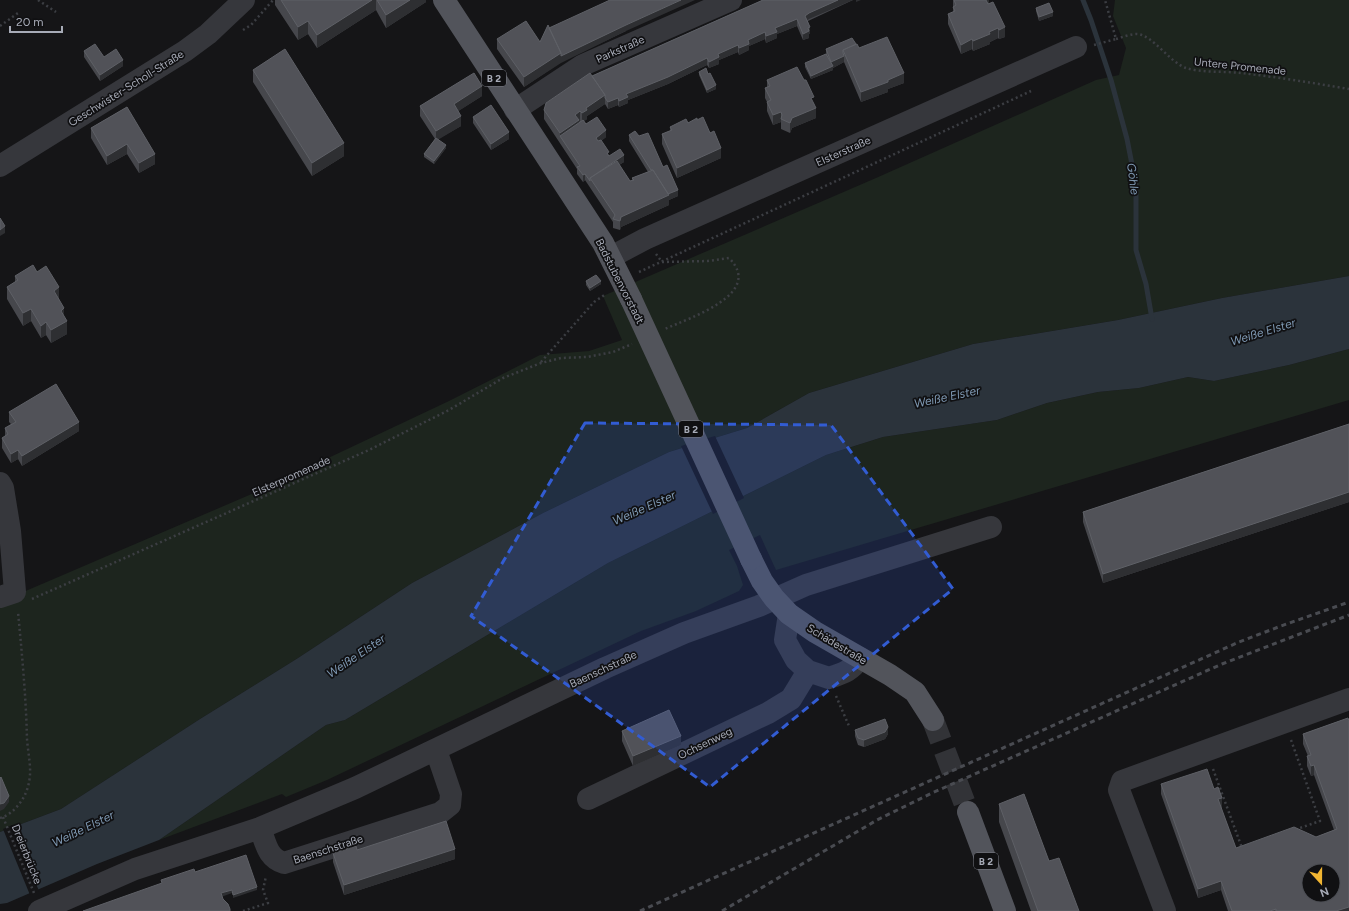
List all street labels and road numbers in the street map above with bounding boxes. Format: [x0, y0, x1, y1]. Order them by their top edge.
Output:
street label: Parkstraße [594, 33, 646, 66]
street label: Geschwister-Scholl-Straße [66, 48, 186, 129]
street label: Untere Promenade [1193, 55, 1287, 78]
road number: B 2 [482, 70, 506, 86]
street label: Elsterstraße [814, 134, 873, 169]
street label: Badstubenvorstadt [592, 236, 647, 326]
road number: B 2 [679, 421, 703, 437]
street label: Elsterpromenade [250, 453, 332, 499]
street label: Schädestraße [804, 621, 869, 667]
street label: Baenschstraße [568, 648, 639, 691]
street label: Ochsenweg [676, 725, 734, 762]
street label: Dreierbrücke [9, 823, 44, 886]
street label: Baenschstraße [292, 832, 365, 867]
road number: B 2 [974, 853, 998, 869]

